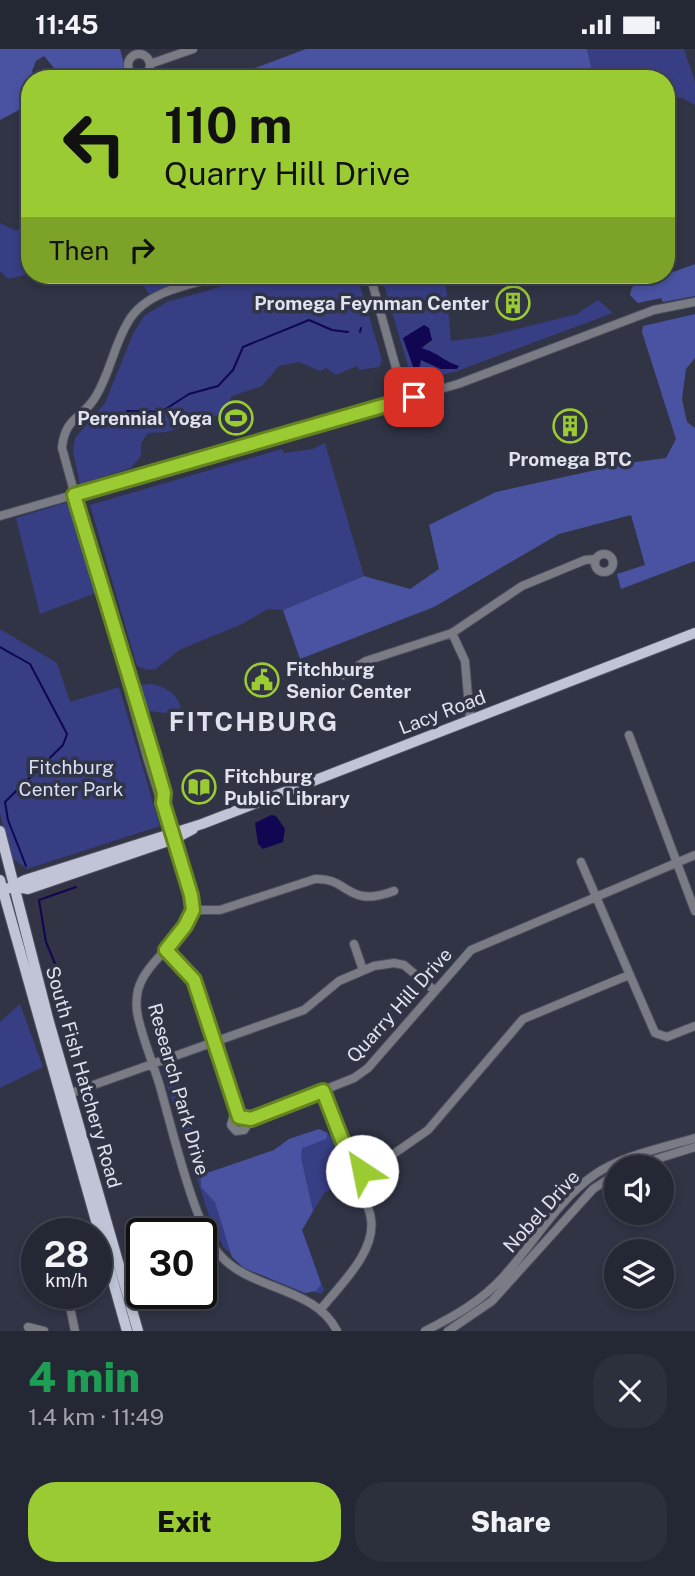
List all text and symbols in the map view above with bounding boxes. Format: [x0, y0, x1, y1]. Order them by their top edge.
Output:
text: 11:45 [35, 9, 98, 40]
text: 110 m [164, 96, 292, 154]
icon: left [49, 98, 140, 189]
text: Quarry Hill Drive [164, 155, 410, 192]
icon: right [123, 231, 161, 269]
text: Then [49, 235, 109, 266]
building icon: Promega Feynman Center [494, 284, 532, 322]
place label: Promega Feynman Center [254, 292, 489, 314]
pin [384, 367, 444, 427]
icon: arrive [395, 378, 433, 416]
sports icon: Perennial Yoga [217, 399, 255, 437]
place label: Perennial Yoga [77, 407, 212, 429]
building icon: Promega BTC [551, 407, 589, 445]
place label: Promega BTC [508, 448, 632, 470]
place label: Fitchburg Senior Center [286, 658, 411, 702]
public building icon: Fitchburg Senior Center [243, 661, 281, 699]
street label: Lacy Road [396, 685, 488, 739]
district label: FITCHBURG [169, 706, 339, 737]
park label: Fitchburg Center Park [19, 756, 124, 800]
place label: Fitchburg Public Library [224, 765, 350, 809]
library icon: Fitchburg Public Library [180, 768, 218, 806]
street label: Quarry Hill Drive [342, 943, 456, 1067]
street label: South Fish Hatchery Road [42, 964, 126, 1190]
street label: Research Park Drive [144, 1001, 214, 1177]
position arrow [325, 1134, 399, 1208]
map controls [604, 1155, 674, 1309]
button: sound [604, 1155, 674, 1225]
street label: Nobel Drive [498, 1165, 584, 1257]
speed limit sign: 30 [126, 1218, 217, 1309]
text: 28 [44, 1234, 89, 1275]
button: layers [604, 1239, 674, 1309]
text: km/h [45, 1270, 88, 1291]
text: 4 min [28, 1352, 140, 1401]
button: close [593, 1354, 667, 1428]
text: 1.4 km · 11:49 [28, 1403, 164, 1430]
button: Exit [28, 1482, 341, 1562]
button: Share [355, 1482, 667, 1562]

